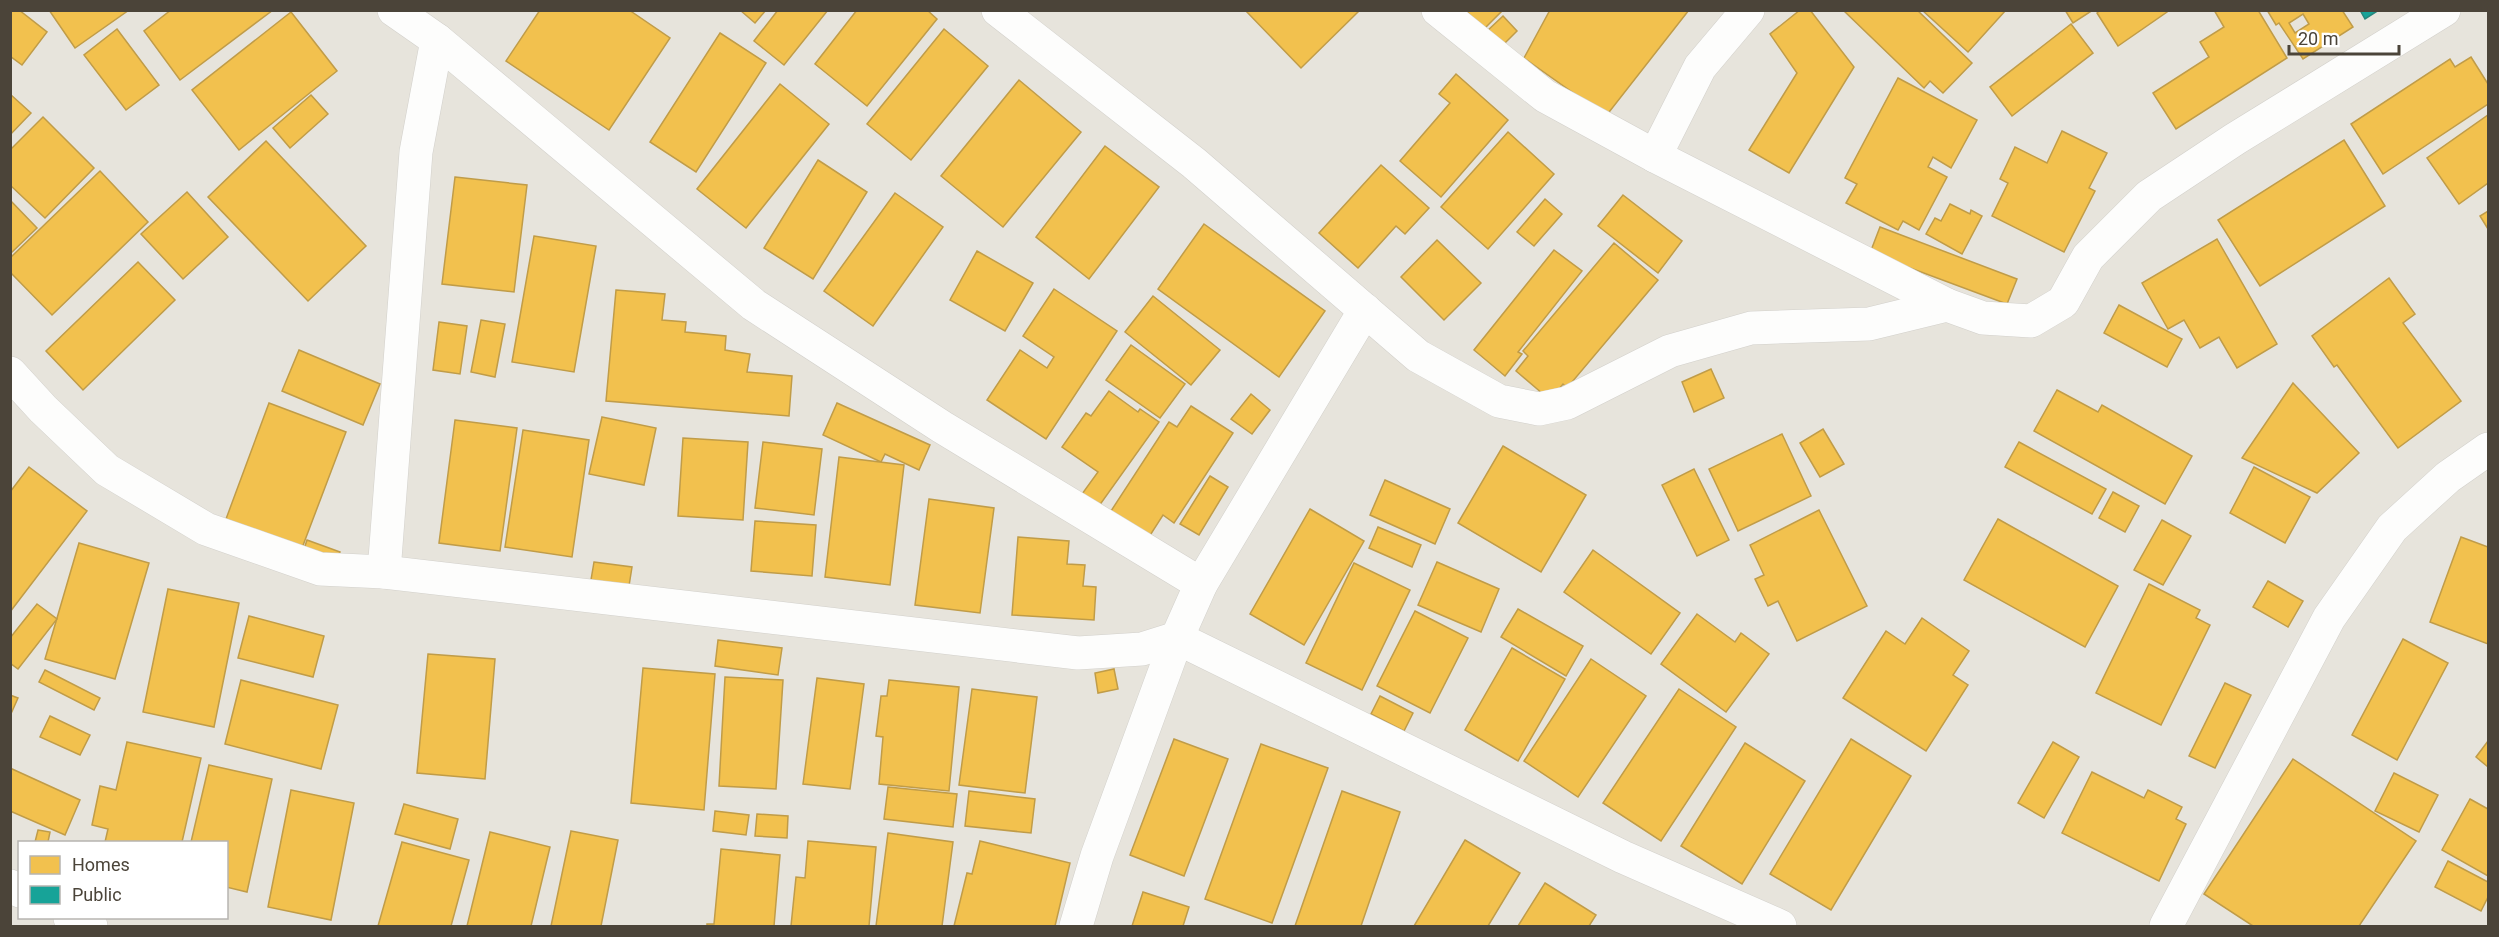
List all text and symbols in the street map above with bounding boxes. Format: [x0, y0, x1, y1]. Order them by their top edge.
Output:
scale bar [2289, 18, 2398, 56]
text: 20 m [2298, 28, 2338, 49]
legend [18, 841, 228, 919]
text: Homes [72, 854, 130, 875]
text: Public [72, 884, 122, 905]

